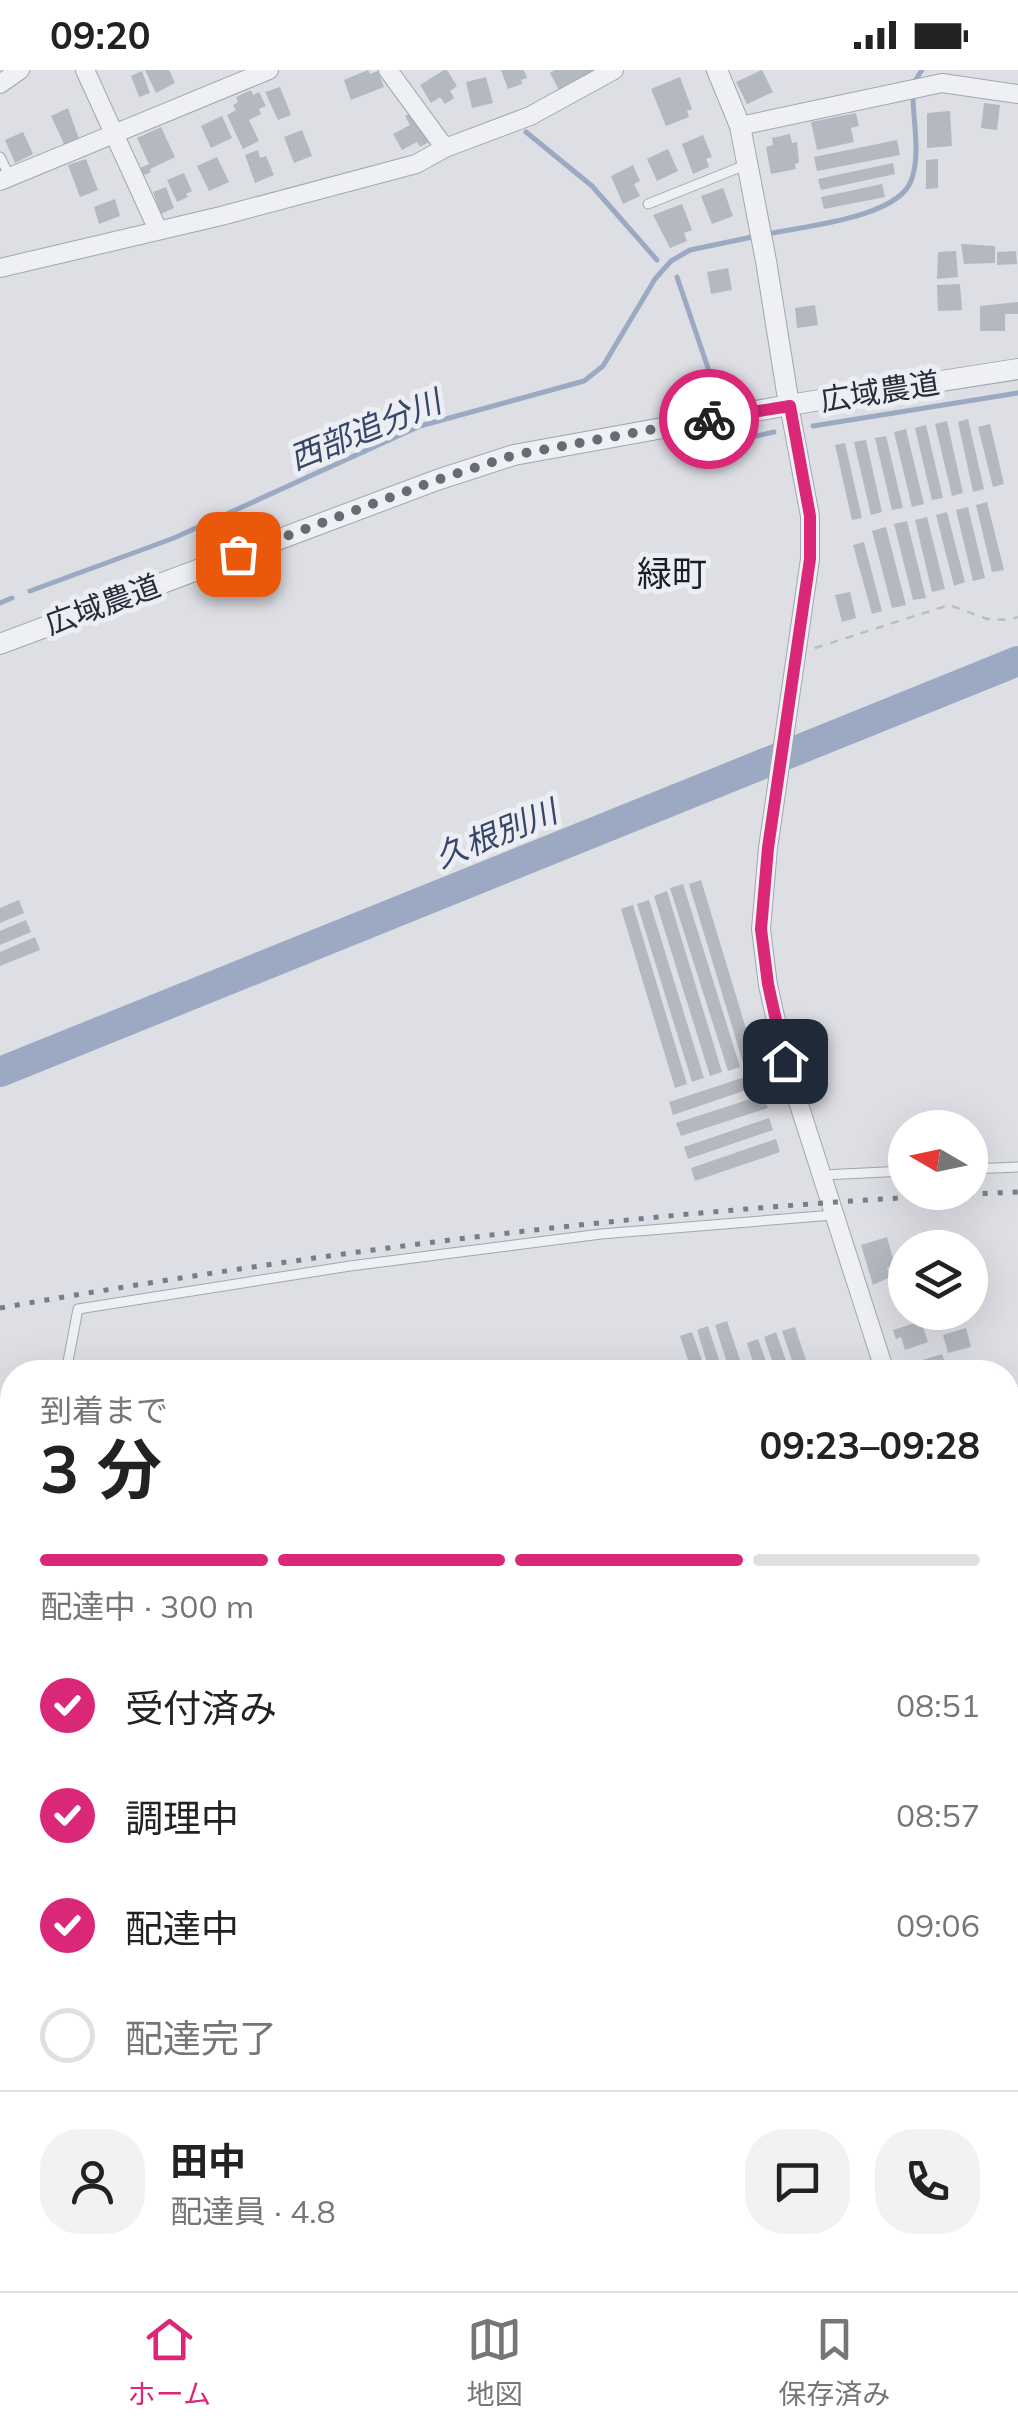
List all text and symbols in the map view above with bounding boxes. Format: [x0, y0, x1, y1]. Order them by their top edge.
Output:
text: 09:20 [50, 11, 151, 59]
street label: 広域農道 [818, 363, 942, 419]
courier [659, 369, 759, 469]
water label: 西部追分川 [283, 379, 449, 478]
icon: bike [682, 392, 737, 447]
pin [196, 512, 281, 597]
icon: bag [211, 527, 266, 582]
district label: 緑町 [637, 551, 707, 595]
street label: 広域農道 [40, 566, 166, 642]
water label: 久根別川 [429, 789, 565, 876]
pin [743, 1019, 828, 1104]
icon: home [758, 1034, 813, 1089]
north arrow [888, 1110, 988, 1210]
map controls [888, 1110, 988, 1330]
button: layers [888, 1230, 988, 1330]
text: 到着まで [40, 1390, 168, 1430]
text: 09:23–09:28 [760, 1421, 980, 1469]
text: 3 分 [40, 1428, 162, 1509]
text: 配達中 · 300 m [40, 1586, 254, 1626]
icon: check [40, 1678, 95, 1733]
text: 受付済み [125, 1684, 277, 1732]
text: 08:51 [896, 1685, 980, 1725]
icon: check [40, 1788, 95, 1843]
text: 調理中 [125, 1794, 239, 1842]
text: 08:57 [896, 1795, 980, 1835]
icon: check [40, 1898, 95, 1953]
text: 配達中 [125, 1904, 239, 1952]
text: 09:06 [896, 1905, 980, 1945]
text: 配達完了 [125, 2014, 277, 2062]
button: person [40, 2129, 145, 2234]
button: chat [745, 2129, 850, 2234]
button: phone [875, 2129, 980, 2234]
text: 田中 [170, 2137, 246, 2185]
text: 配達員 · 4.8 [170, 2191, 336, 2231]
tab: ホーム [128, 2312, 211, 2412]
tab: 地図 [467, 2312, 523, 2412]
tab: 保存済み [778, 2312, 890, 2412]

